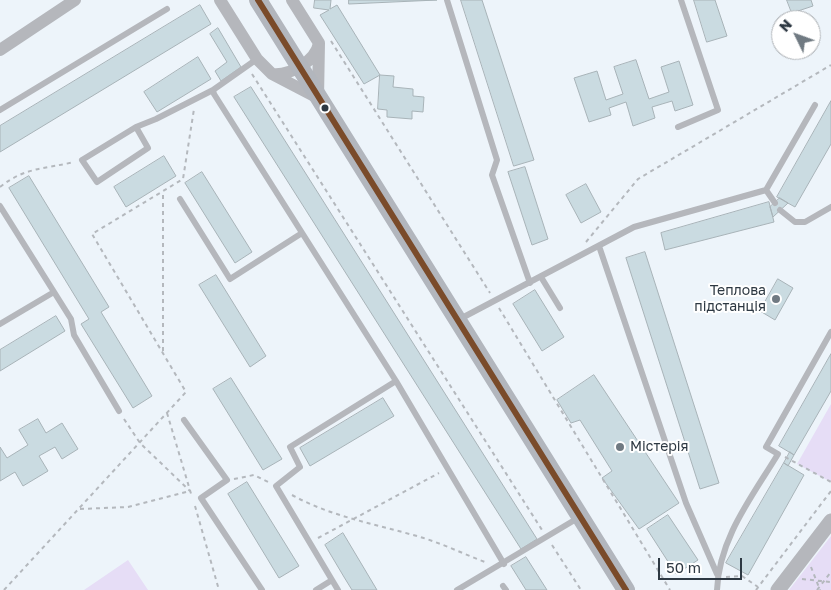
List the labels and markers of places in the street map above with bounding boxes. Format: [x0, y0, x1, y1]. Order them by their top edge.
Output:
unlabelled marker [320, 103, 330, 113]
place label: Теплова підстанція [694, 283, 766, 316]
marker: Теплова підстанція [770, 293, 782, 305]
place label: Містерія [630, 439, 689, 455]
marker: Містерія [614, 441, 626, 453]

